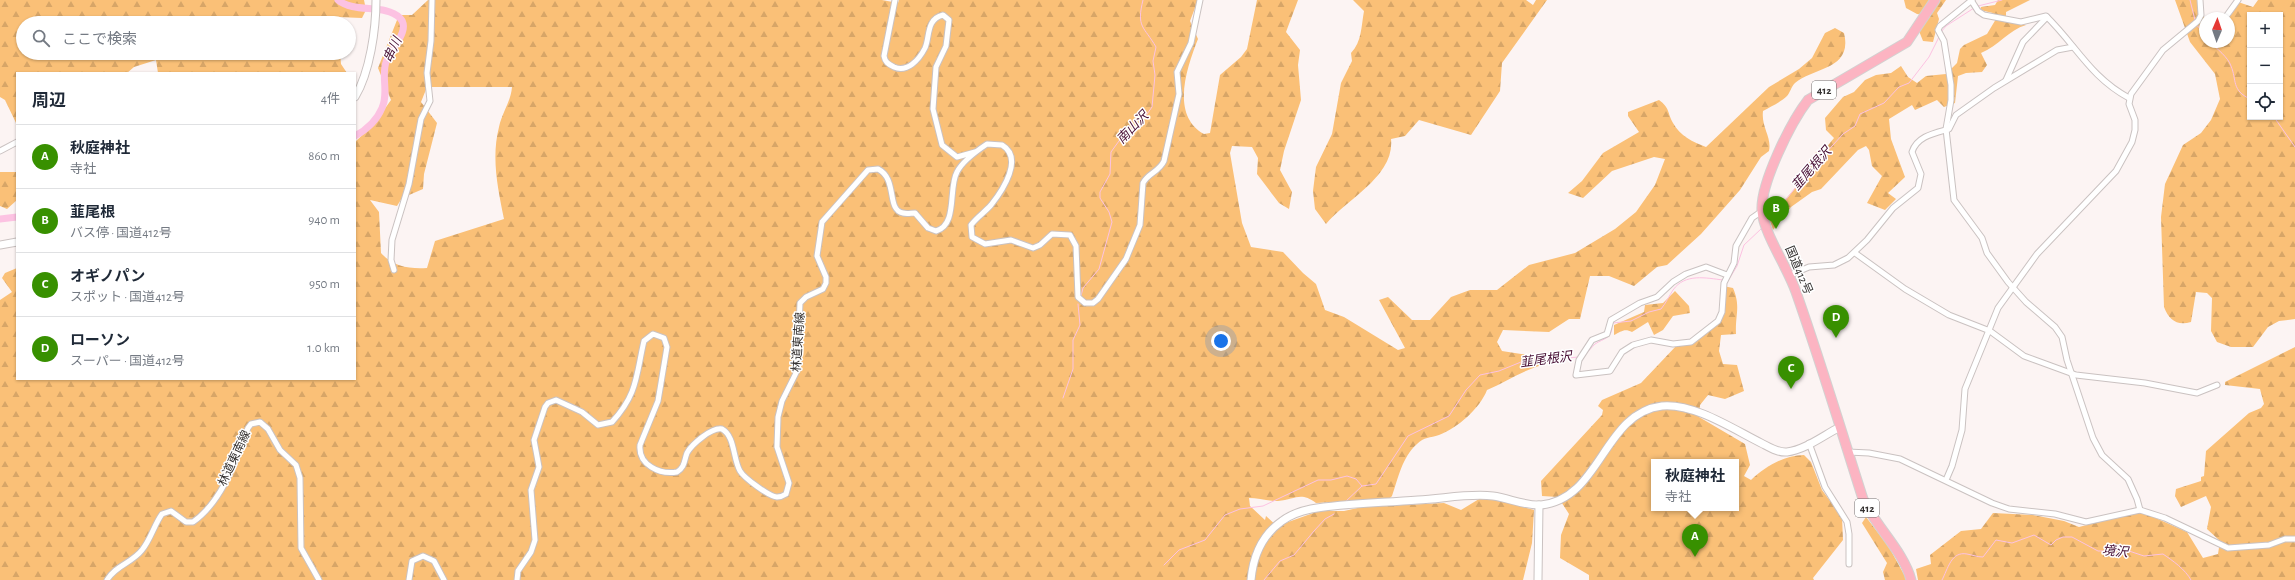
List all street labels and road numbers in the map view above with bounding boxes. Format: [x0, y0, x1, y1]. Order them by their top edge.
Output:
road number: 412 [1812, 81, 1836, 99]
street label: 国道412号 [1783, 244, 1815, 296]
street label: 林道東南線 [789, 312, 806, 372]
street label: 林道東南線 [215, 428, 252, 488]
road number: 412 [1855, 499, 1879, 517]

